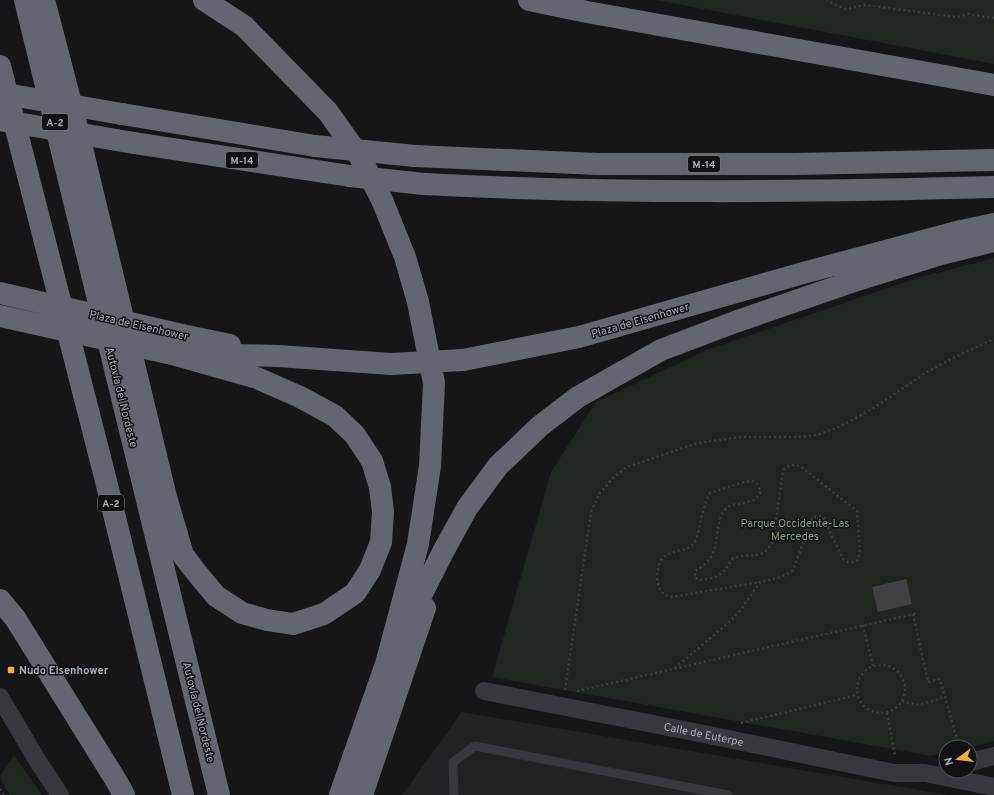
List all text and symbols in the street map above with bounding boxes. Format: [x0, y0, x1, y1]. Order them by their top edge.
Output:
road number: A-2 [42, 114, 68, 130]
road number: M-14 [226, 152, 258, 168]
road number: M-14 [688, 156, 720, 172]
street label: Plaza de Eisenhower [590, 300, 692, 342]
street label: Plaza de Eisenhower [88, 308, 190, 344]
street label: Autovía del Nordeste [102, 346, 140, 449]
road number: A-2 [98, 495, 124, 511]
park label: Parque Occidente-Las Mercedes [741, 517, 849, 544]
street label: Autovía del Nordeste [179, 661, 217, 764]
place label: Nudo Eisenhower [19, 664, 109, 678]
marker: Nudo Eisenhower [6, 665, 16, 675]
street label: Calle de Euterpe [662, 720, 745, 750]
north arrow [938, 739, 978, 779]
text: N [942, 756, 957, 767]

